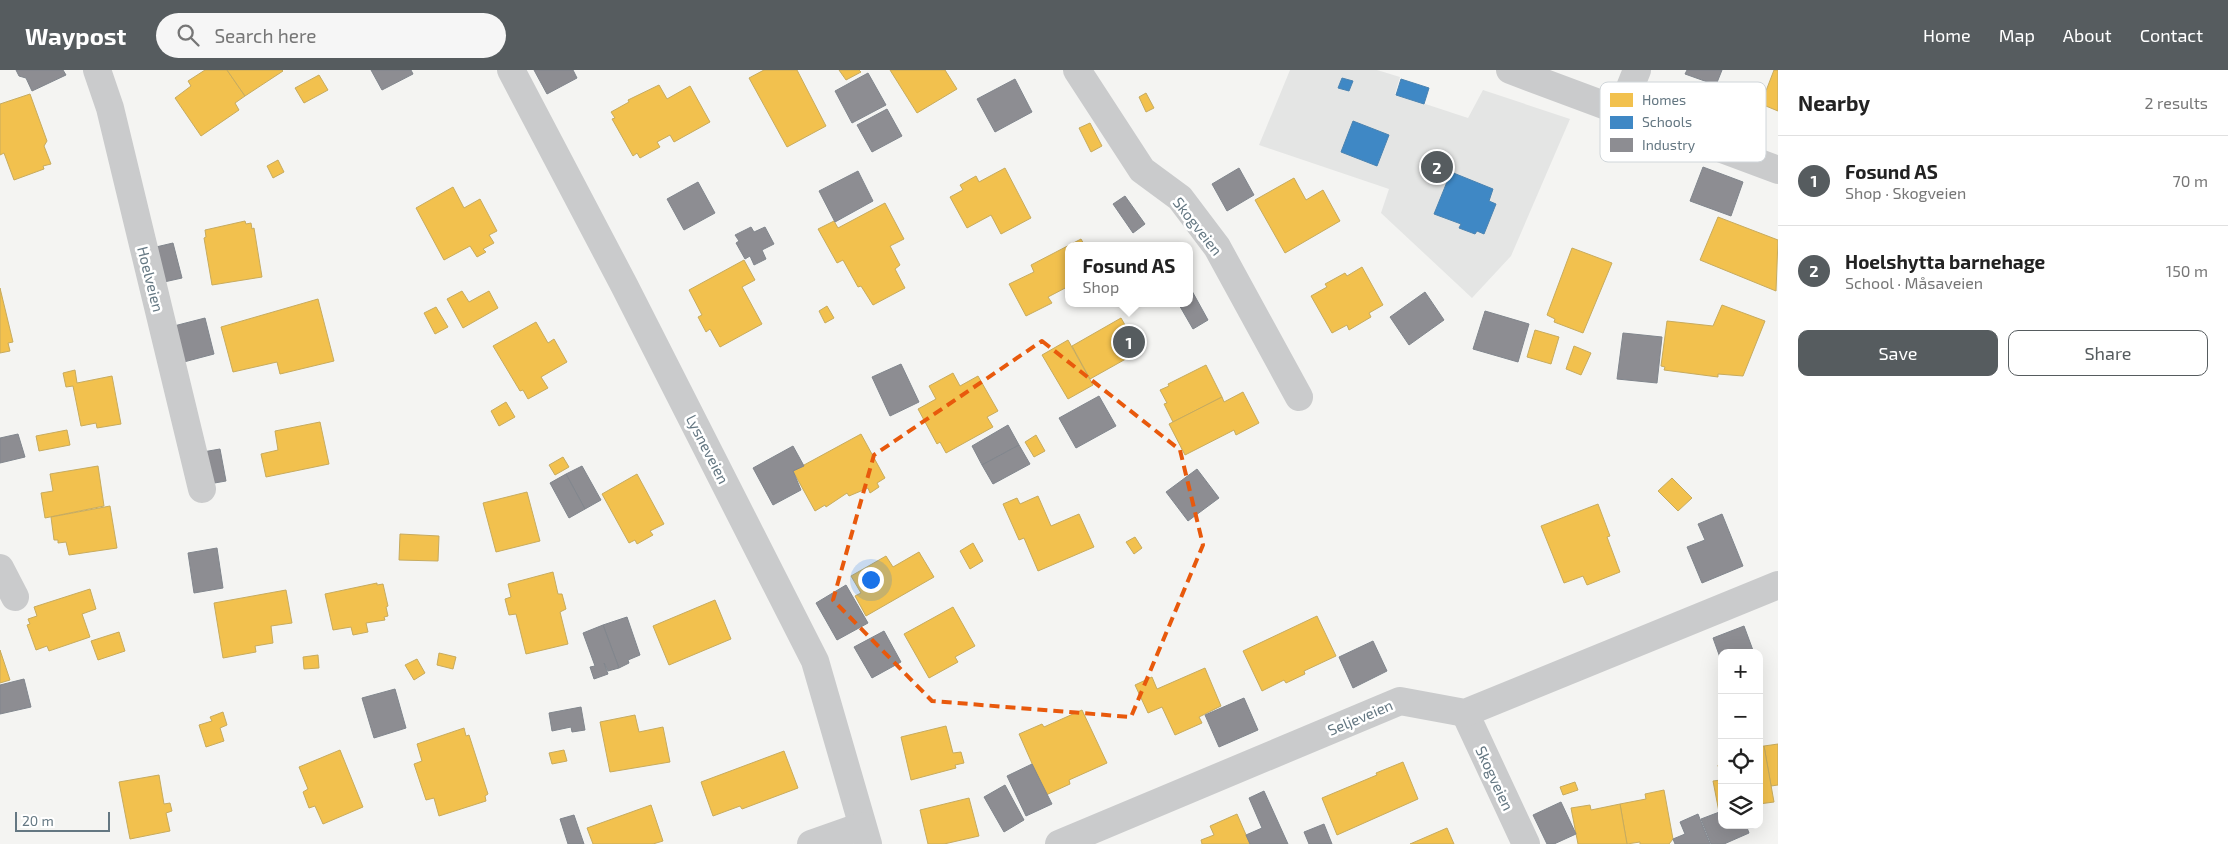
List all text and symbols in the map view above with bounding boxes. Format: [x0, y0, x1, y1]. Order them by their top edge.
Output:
search box [156, 13, 506, 58]
text: Waypost [25, 21, 126, 50]
icon: search [174, 21, 202, 49]
text: Search here [214, 24, 317, 47]
text: Home [1923, 24, 1971, 46]
text: Map [1999, 24, 2035, 46]
text: About [2063, 24, 2112, 46]
text: Contact [2140, 24, 2203, 46]
legend [1600, 82, 1766, 162]
text: Nearby [1798, 90, 1870, 115]
text: Homes [1642, 91, 1686, 108]
text: 2 results [2145, 93, 2208, 112]
text: Schools [1642, 113, 1692, 130]
text: Industry [1642, 136, 1696, 153]
pin: 2 [1421, 148, 1453, 186]
text: Fosund AS [1845, 160, 1938, 183]
text: 1 [1811, 171, 1817, 190]
text: 70 m [2173, 171, 2208, 190]
text: Shop · Skogveien [1845, 183, 1966, 202]
street label: Skogveien [1170, 193, 1226, 259]
popup [1065, 242, 1193, 307]
street label: Hoelveien [134, 244, 168, 314]
text: Hoelshytta barnehage [1845, 250, 2045, 273]
text: Fosund AS [1083, 254, 1175, 277]
text: 2 [1809, 261, 1819, 280]
text: 150 m [2166, 261, 2208, 280]
text: School · Måsaveien [1845, 273, 1983, 292]
text: Shop [1083, 277, 1119, 296]
pin: 1 [1113, 323, 1145, 361]
button: Save [1798, 330, 1998, 376]
button: Share [2008, 330, 2208, 376]
street label: Lysneveien [683, 411, 733, 487]
your location [858, 567, 884, 593]
map controls [1718, 649, 1763, 829]
button: + [1718, 649, 1763, 694]
button: − [1718, 694, 1763, 739]
street label: Seljeveien [1325, 695, 1396, 740]
button: locate [1718, 739, 1763, 784]
street label: Skogveien [1472, 743, 1518, 813]
button: layers [1718, 784, 1763, 829]
scale bar [15, 809, 110, 832]
text: 20 m [22, 812, 54, 829]

